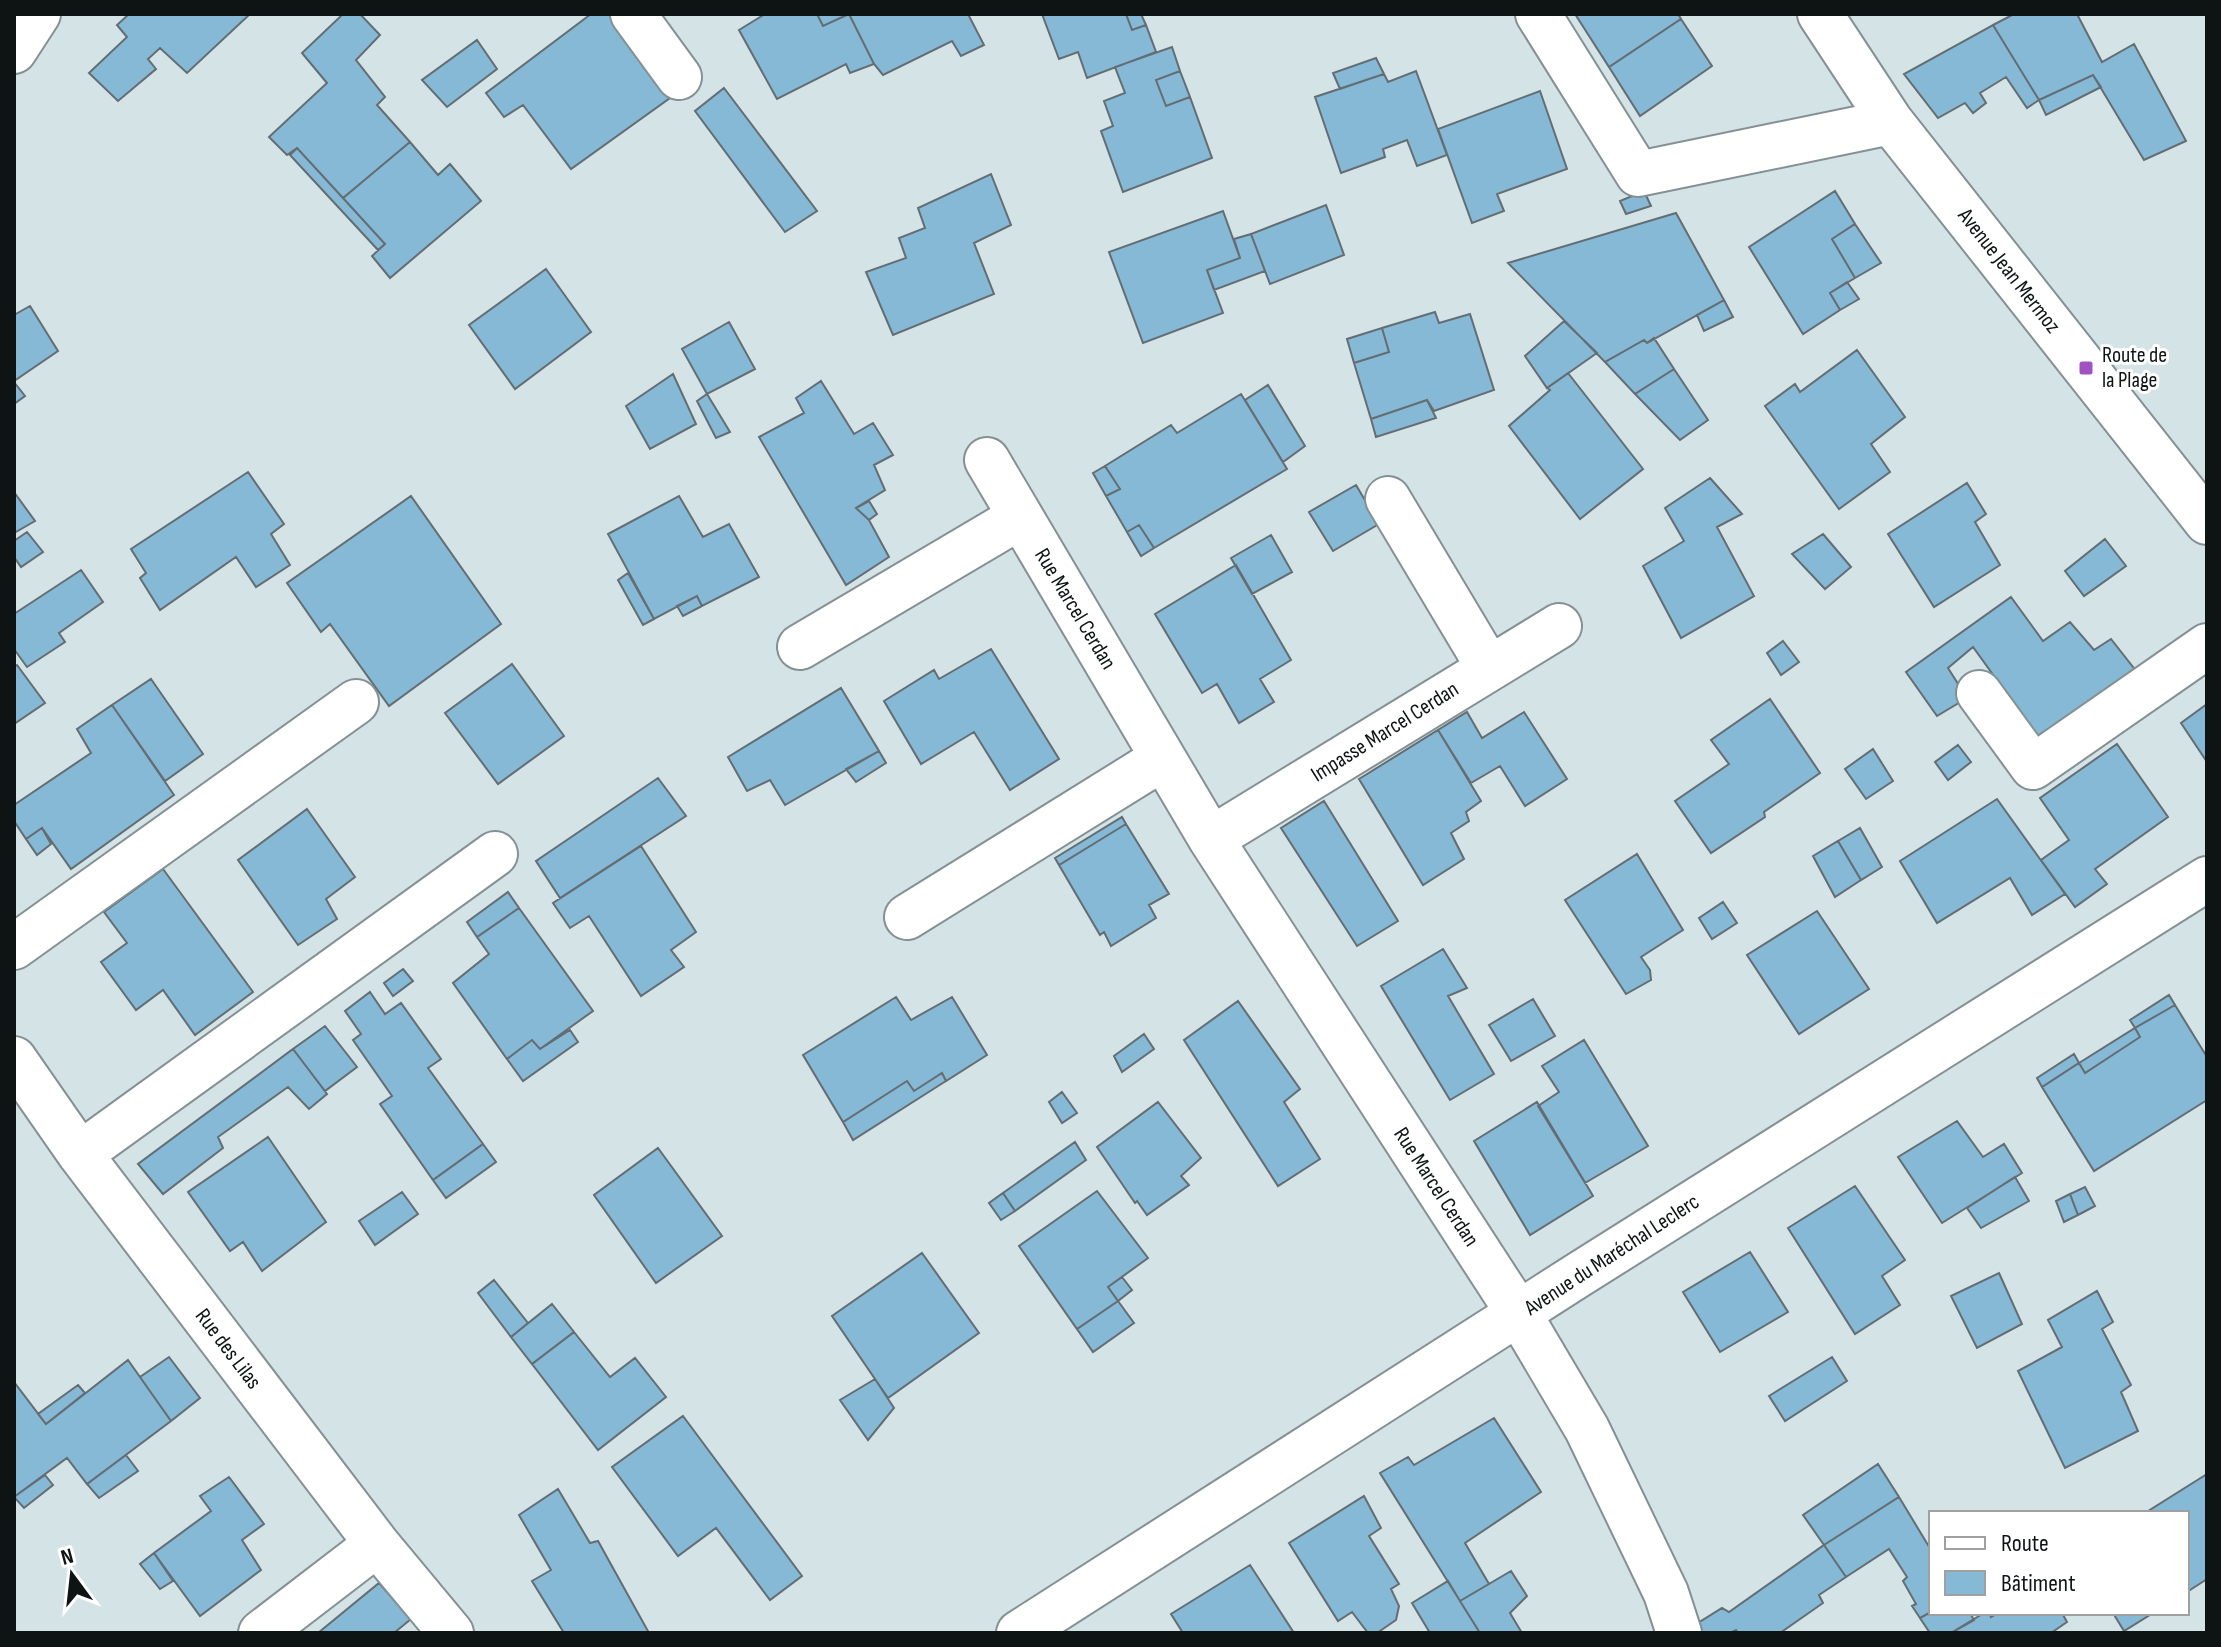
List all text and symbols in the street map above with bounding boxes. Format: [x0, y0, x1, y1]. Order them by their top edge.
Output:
street label: Avenue Jean Mermoz [1951, 202, 2066, 339]
place label: Route de la Plage [2102, 342, 2167, 394]
marker: Route de la Plage [2077, 359, 2095, 377]
street label: Rue Marcel Cerdan [1028, 543, 1122, 675]
street label: Impasse Marcel Cerdan [1306, 676, 1464, 788]
street label: Rue Marcel Cerdan [1387, 1122, 1485, 1252]
street label: Avenue du Maréchal Leclerc [1519, 1188, 1704, 1322]
street label: Rue des Lilas [189, 1303, 267, 1395]
legend [1929, 1511, 2189, 1615]
text: Route [2001, 1529, 2049, 1558]
north arrow [32, 1535, 112, 1615]
text: N [58, 1543, 76, 1572]
text: Bâtiment [2001, 1569, 2076, 1598]

